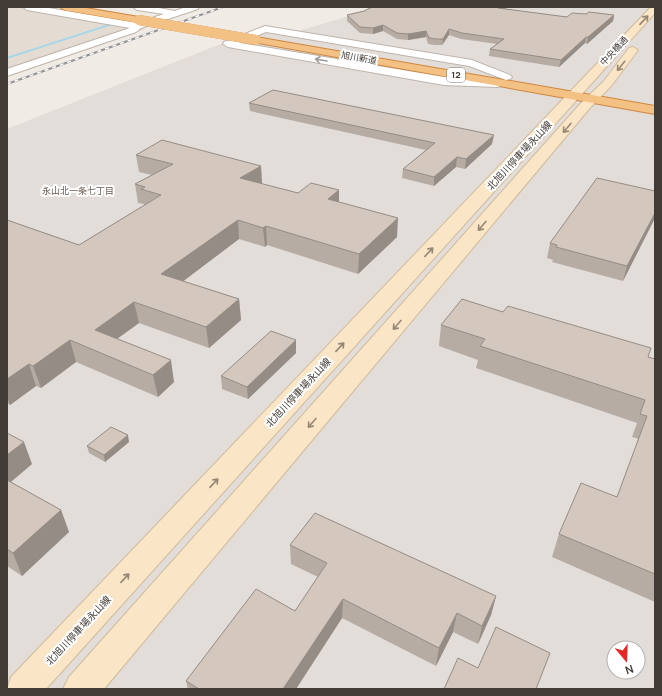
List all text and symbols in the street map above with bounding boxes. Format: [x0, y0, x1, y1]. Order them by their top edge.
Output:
one-way arrow [639, 15, 648, 25]
street label: 中央橋通 [597, 33, 631, 68]
street label: 旭川新道 [340, 48, 378, 67]
one-way arrow [315, 56, 328, 64]
one-way arrow [617, 60, 625, 71]
road number: 12 [447, 68, 465, 82]
street label: 北旭川停車場永山線 [483, 117, 555, 193]
one-way arrow [562, 123, 571, 133]
district label: 永山北一条七丁目 [42, 184, 114, 197]
one-way arrow [477, 221, 486, 232]
one-way arrow [424, 247, 434, 257]
one-way arrow [392, 319, 401, 330]
one-way arrow [336, 342, 345, 352]
street label: 北旭川停車場永山線 [262, 354, 334, 430]
one-way arrow [307, 418, 316, 428]
one-way arrow [209, 478, 219, 488]
one-way arrow [121, 573, 130, 584]
street label: 北旭川停車場永山線 [42, 592, 114, 668]
north arrow [606, 640, 646, 680]
text: N [623, 662, 636, 678]

